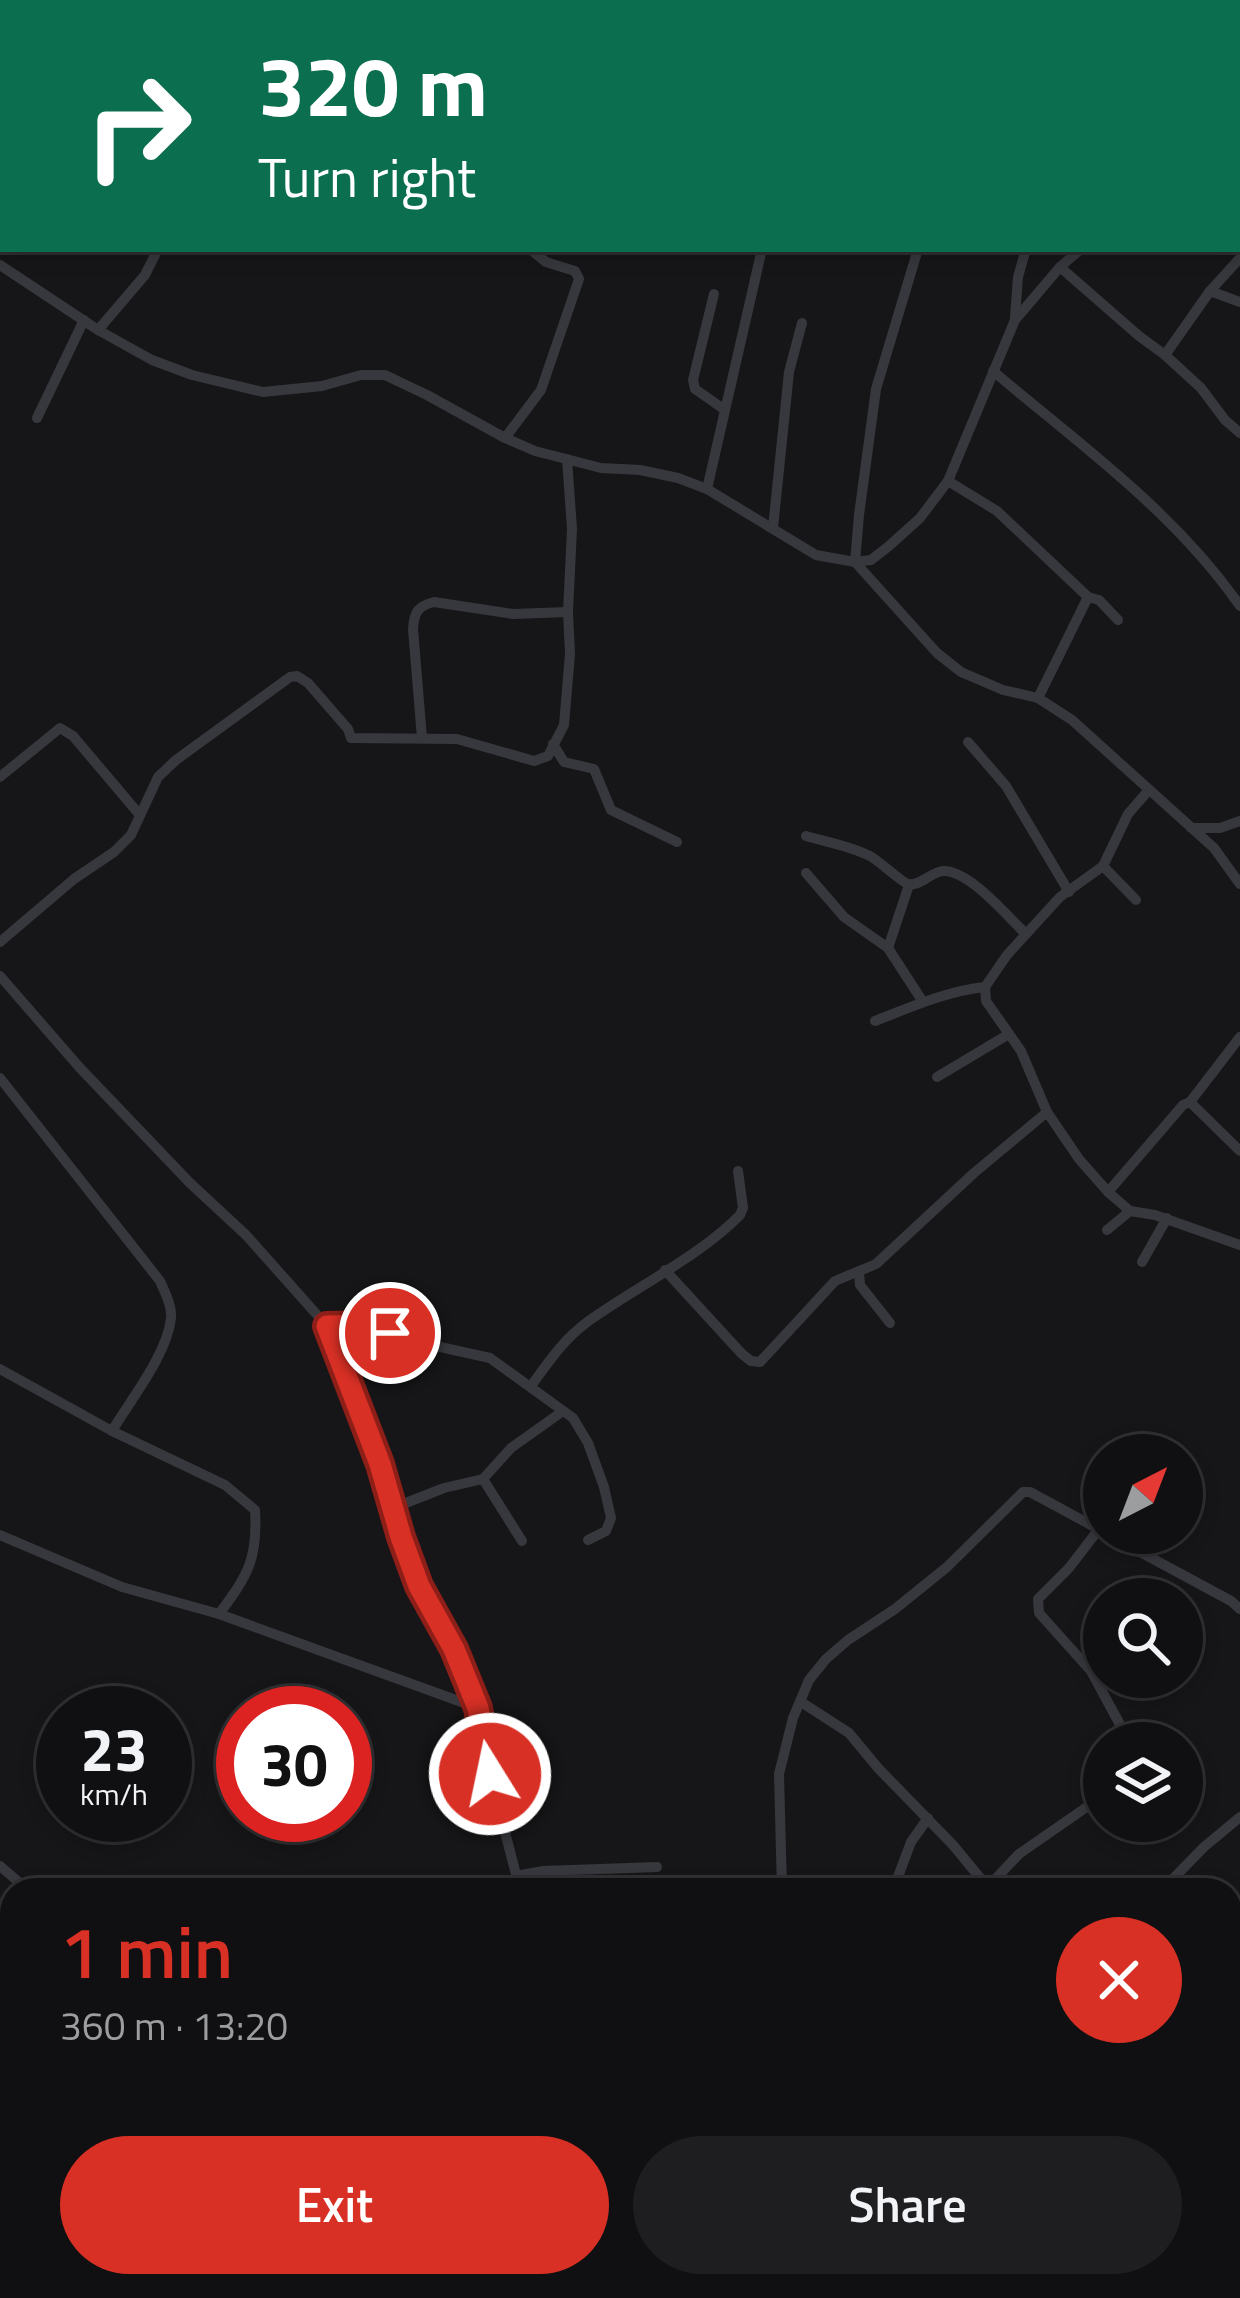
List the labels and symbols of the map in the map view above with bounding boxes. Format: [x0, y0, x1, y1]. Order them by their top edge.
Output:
pin [339, 1282, 441, 1384]
north arrow [1083, 1434, 1203, 1554]
speed limit sign: 30 [216, 1686, 372, 1842]
position arrow [427, 1711, 553, 1837]

